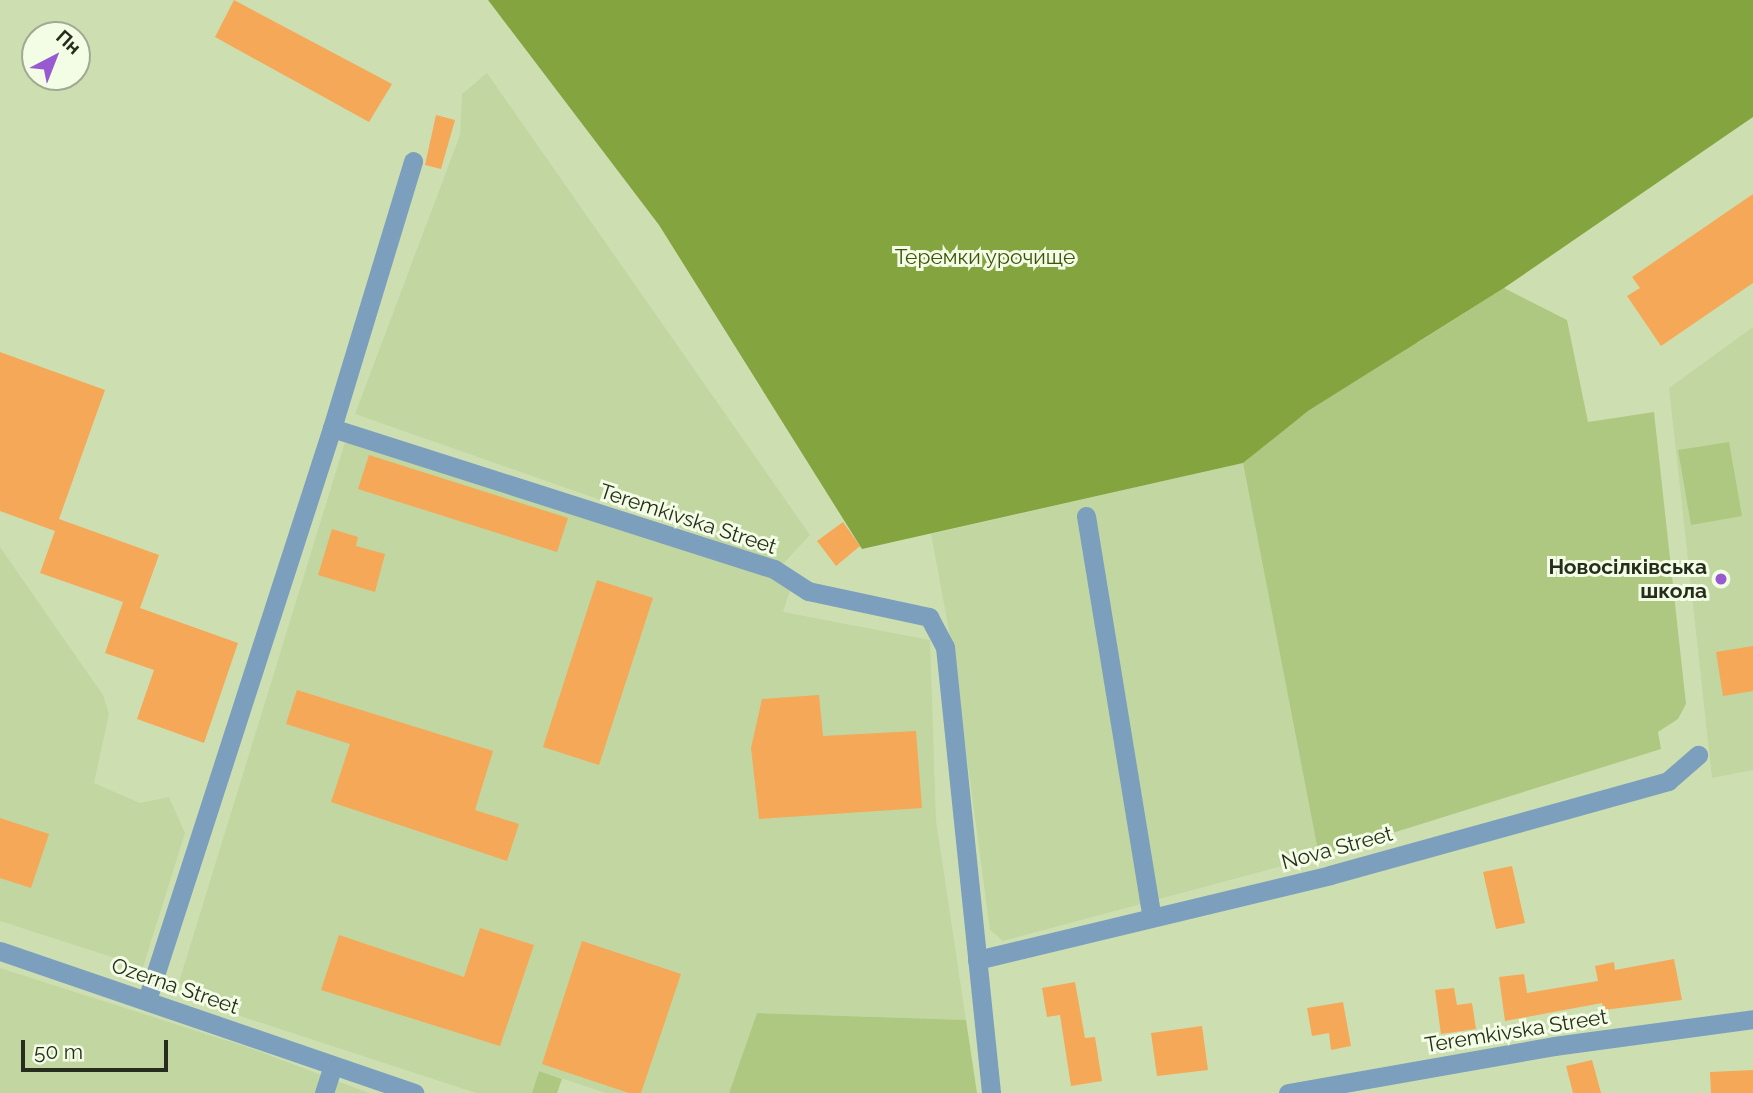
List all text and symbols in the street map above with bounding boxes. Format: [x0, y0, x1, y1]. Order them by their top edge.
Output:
north arrow [21, 21, 91, 91]
text: Пн [52, 25, 85, 59]
park label: Теремки урочище [894, 244, 1076, 270]
street label: Teremkivska Street [596, 479, 780, 559]
place label: Новосілківська школа [1548, 554, 1707, 604]
marker: Новосілківська школа [1713, 571, 1729, 587]
street label: Nova Street [1279, 821, 1395, 875]
street label: Ozerna Street [108, 952, 242, 1020]
street label: Teremkivska Street [1423, 1004, 1609, 1058]
scale bar [24, 1026, 172, 1070]
text: 50 m [34, 1039, 83, 1064]

